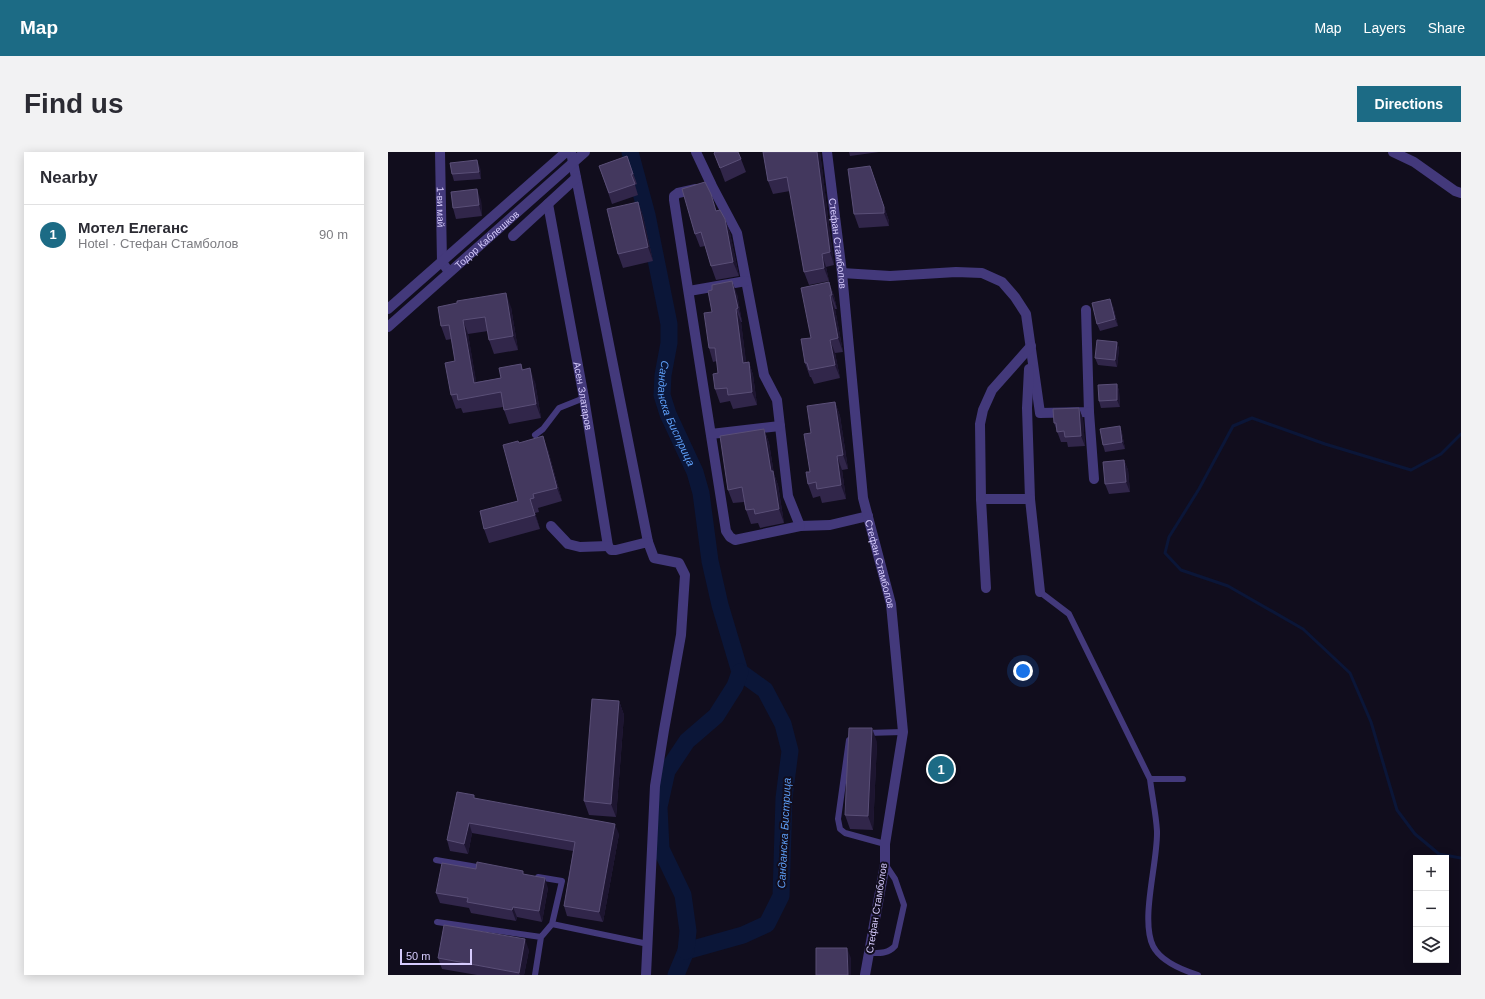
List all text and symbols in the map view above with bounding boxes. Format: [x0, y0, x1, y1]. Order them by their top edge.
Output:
text: Map [20, 17, 58, 38]
text: Map [1314, 20, 1342, 36]
text: Layers [1364, 20, 1406, 36]
text: Share [1428, 20, 1465, 36]
button: Directions [1357, 86, 1461, 122]
text: Find us [24, 88, 124, 119]
text: Nearby [40, 168, 98, 187]
street label: 1-ви май [435, 187, 446, 227]
street label: Стефан Стамболов [827, 197, 848, 289]
street label: Тодор Каблешков [453, 208, 521, 271]
text: Мотел Елеганс [78, 219, 188, 236]
text: 1 [49, 227, 57, 242]
text: 90 m [319, 227, 348, 242]
text: Hotel · Стефан Стамболов [78, 236, 239, 251]
water label: Санданска Бистрица [656, 360, 697, 468]
street label: Асен Златаров [571, 361, 594, 431]
street label: Стефан Стамболов [863, 518, 896, 609]
your location [1013, 661, 1033, 681]
pin: 1 [928, 754, 954, 784]
water label: Санданска Бистрица [775, 777, 793, 889]
map controls [1413, 855, 1449, 963]
button: + [1413, 855, 1449, 891]
street label: Стефан Стамболов [864, 862, 889, 954]
button: − [1413, 891, 1449, 927]
button: layers [1413, 927, 1449, 963]
scale bar [400, 947, 472, 966]
text: 50 m [406, 950, 430, 962]

